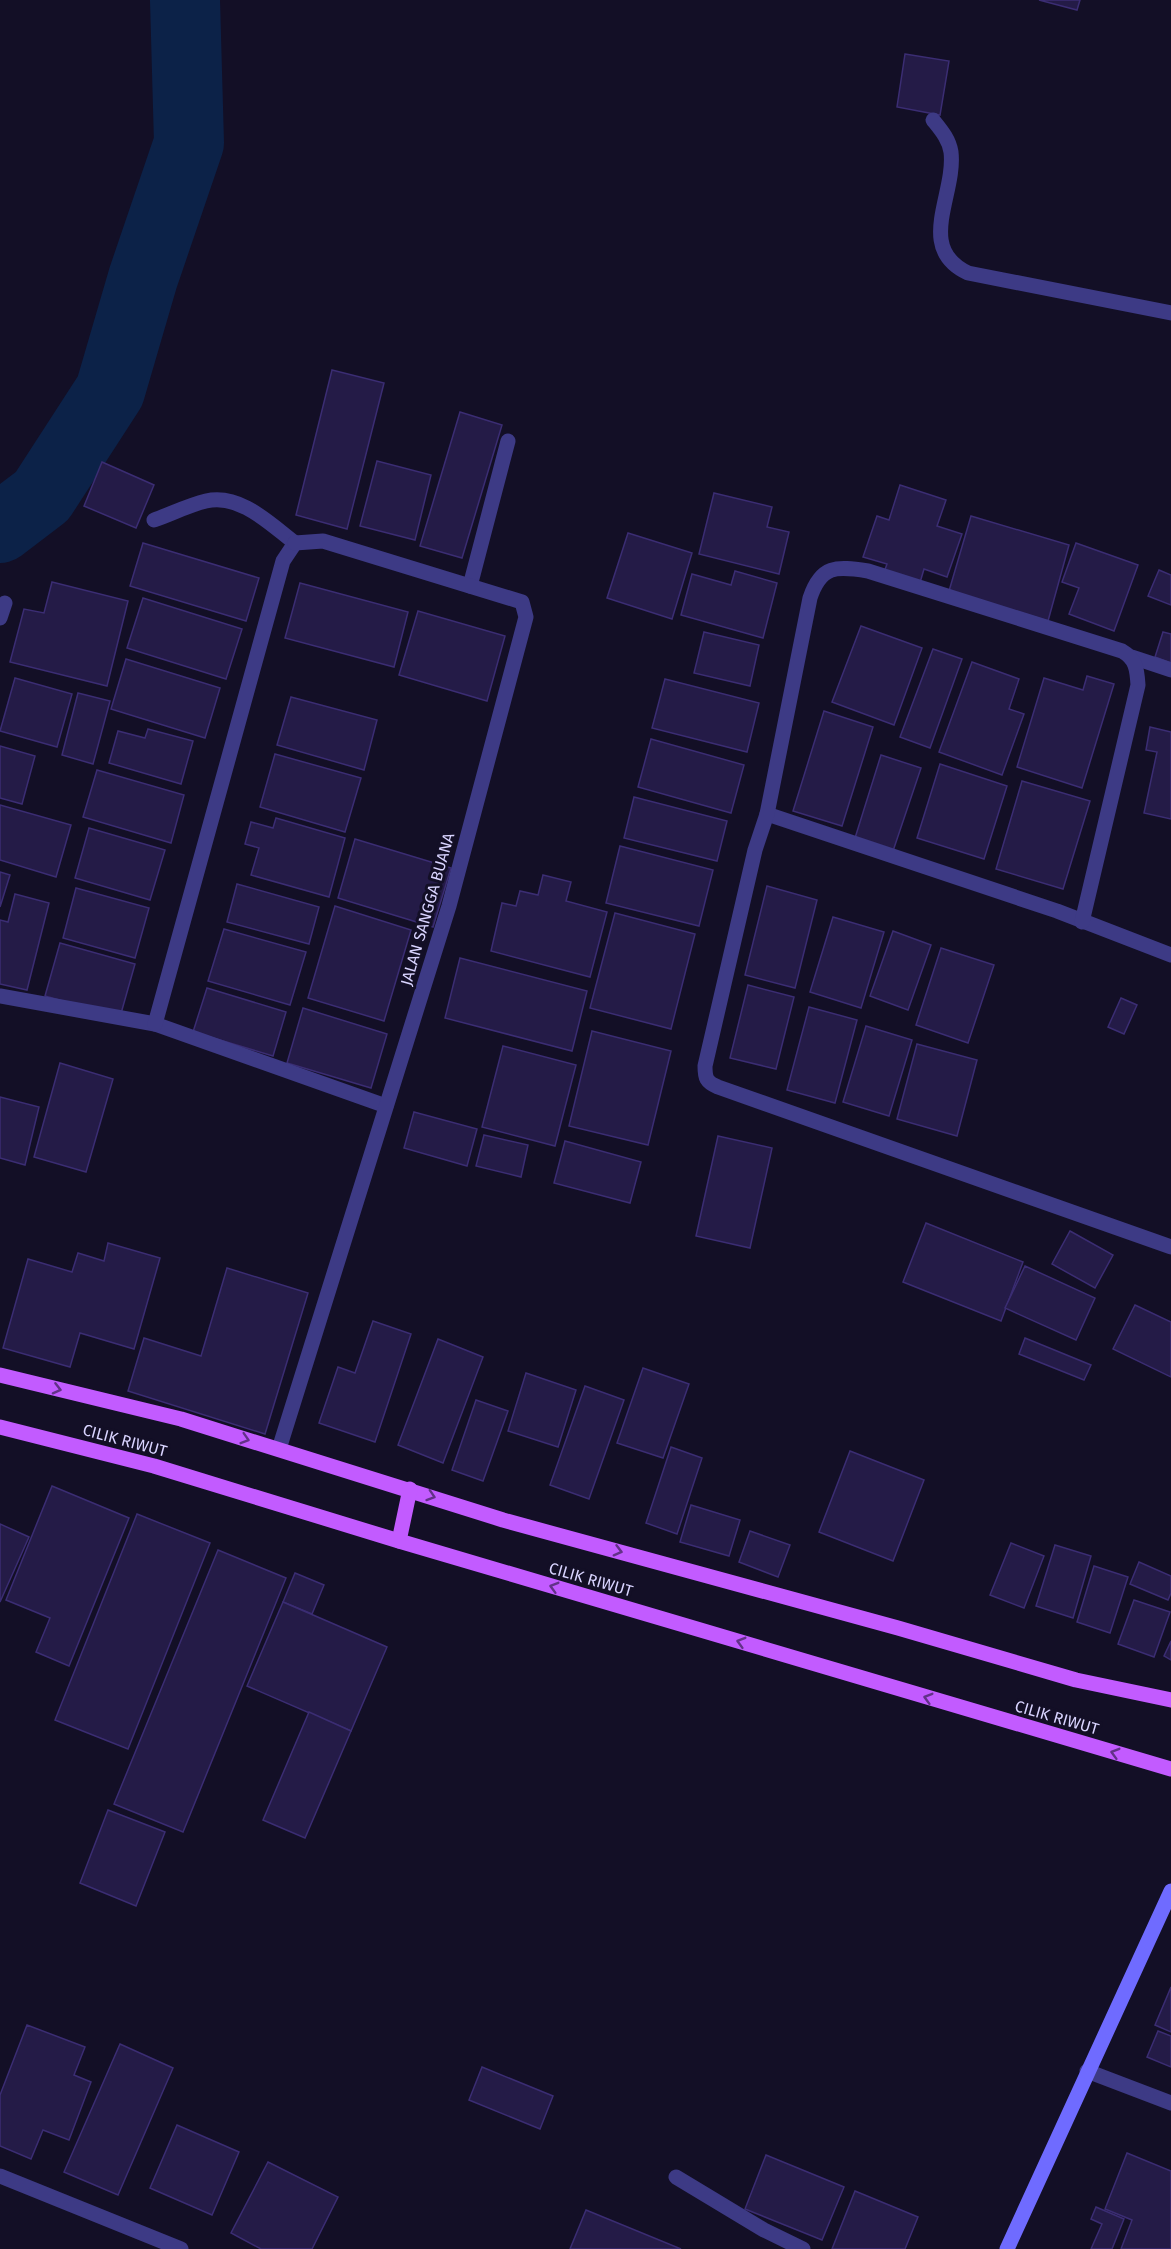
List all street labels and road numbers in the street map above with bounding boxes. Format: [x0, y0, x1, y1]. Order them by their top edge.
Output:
street label: JALAN SANGGA BUANA [397, 830, 459, 988]
street label: CILIK RIWUT [81, 1420, 170, 1461]
street label: CILIK RIWUT [547, 1558, 636, 1601]
street label: CILIK RIWUT [1013, 1696, 1102, 1739]

